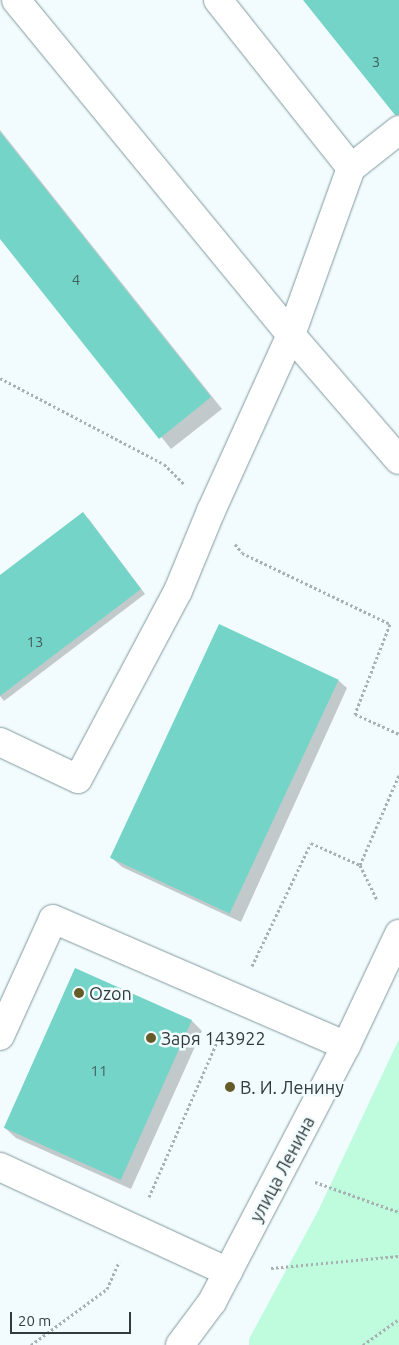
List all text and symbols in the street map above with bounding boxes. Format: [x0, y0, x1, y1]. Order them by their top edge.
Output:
house number: 3 [372, 53, 380, 71]
house number: 4 [72, 271, 80, 289]
house number: 13 [27, 633, 43, 651]
place label: Ozon [89, 982, 132, 1004]
marker: Ozon [73, 987, 85, 999]
place label: Заря 143922 [161, 1027, 266, 1049]
marker: Заря 143922 [145, 1032, 157, 1044]
house number: 11 [91, 1062, 107, 1080]
place label: В. И. Ленину [240, 1076, 344, 1098]
marker: В. И. Ленину [224, 1081, 236, 1093]
street label: улица Ленина [245, 1112, 319, 1226]
scale bar [12, 1302, 134, 1334]
text: 20 m [18, 1312, 51, 1329]

